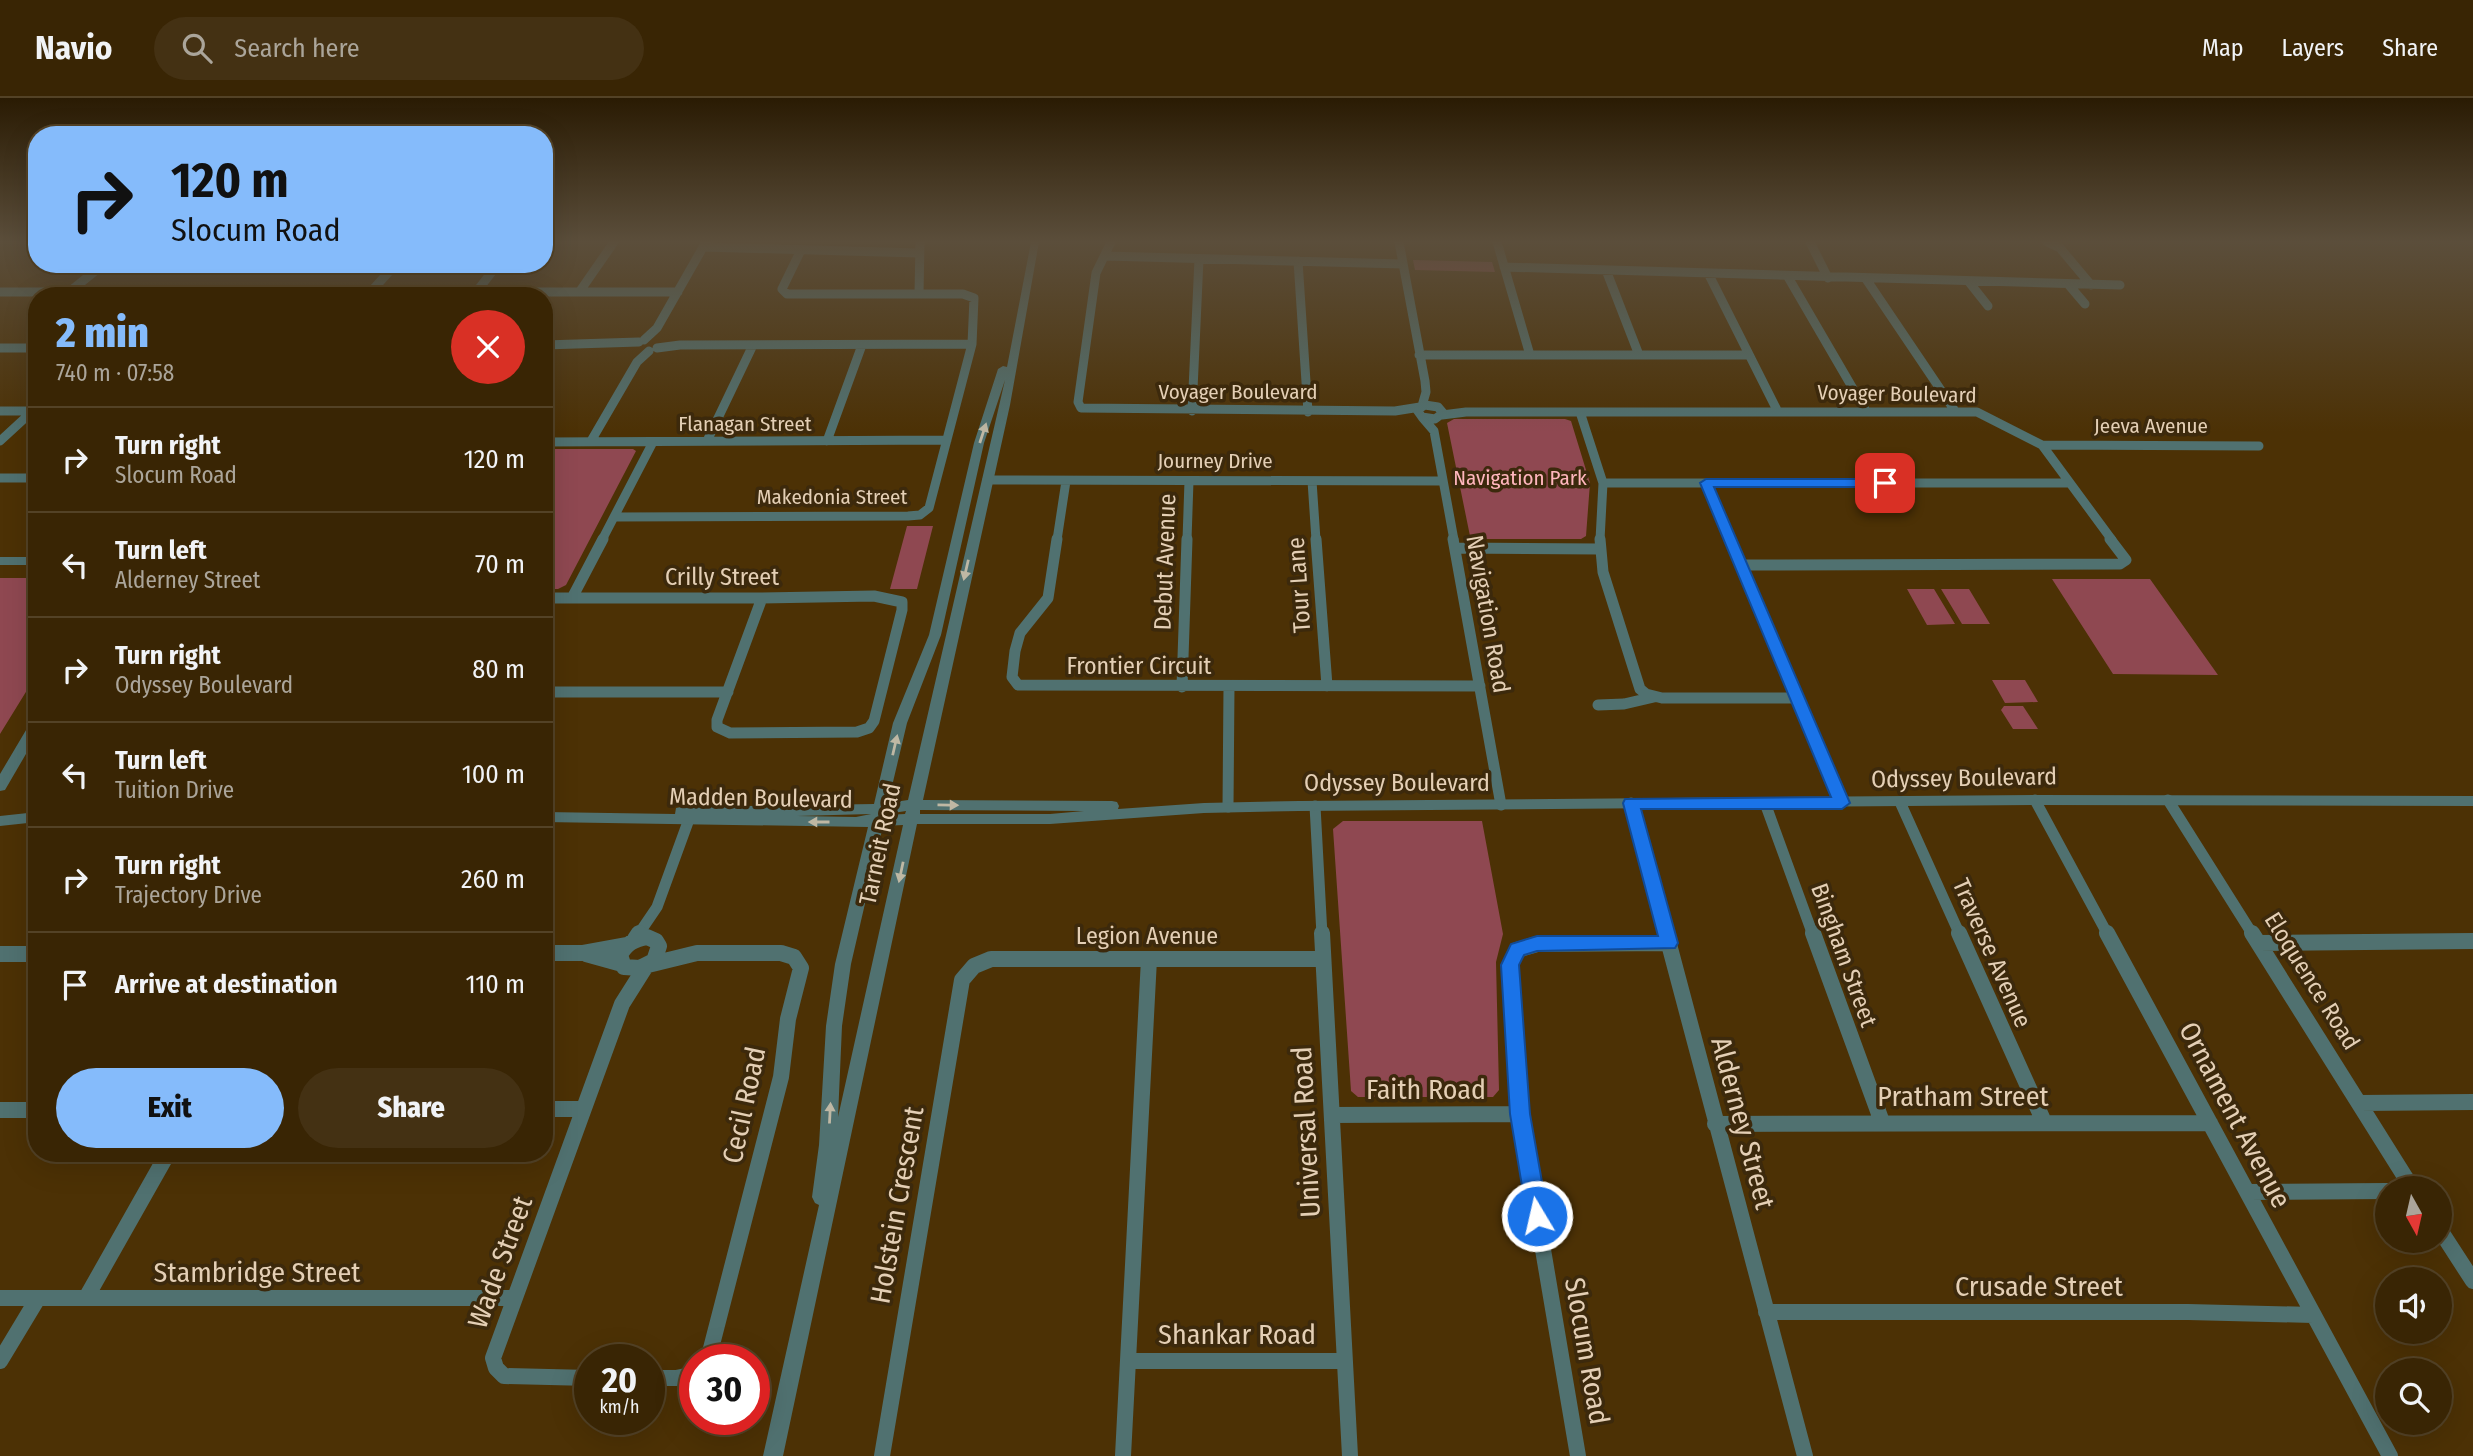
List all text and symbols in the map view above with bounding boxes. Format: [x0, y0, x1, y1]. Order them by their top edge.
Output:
search box [154, 17, 644, 80]
text: Navio [35, 28, 112, 68]
icon: search [178, 29, 216, 67]
text: Search here [234, 33, 360, 64]
text: Map [2202, 34, 2244, 62]
text: Layers [2282, 34, 2344, 62]
text: Share [2382, 34, 2438, 62]
text: 120 m [171, 151, 289, 210]
icon: right [56, 154, 147, 245]
text: Slocum Road [171, 211, 341, 249]
text: 2 min [56, 308, 149, 358]
button: close [451, 310, 525, 384]
text: 740 m · 07:58 [56, 359, 174, 387]
street label: Voyager Boulevard [1158, 379, 1318, 405]
street label: Voyager Boulevard [1817, 380, 1977, 408]
street label: Flanagan Street [678, 411, 812, 437]
street label: Jeeva Avenue [2094, 413, 2208, 439]
one-way arrow [978, 422, 988, 443]
text: Turn right [115, 430, 221, 461]
icon: right [56, 441, 94, 479]
text: 120 m [464, 444, 525, 475]
street label: Journey Drive [1157, 448, 1273, 474]
pin [1855, 453, 1915, 513]
text: Slocum Road [115, 461, 237, 489]
icon: arrive [1866, 464, 1904, 502]
park label: Navigation Park [1453, 465, 1587, 491]
street label: Makedonia Street [757, 484, 907, 510]
street label: Debut Avenue [1149, 493, 1181, 631]
street label: Navigation Road [1460, 533, 1516, 695]
text: Turn left [115, 535, 207, 566]
street label: Tour Lane [1282, 536, 1316, 634]
icon: left [56, 546, 94, 584]
text: 70 m [475, 549, 525, 580]
one-way arrow [961, 559, 972, 581]
street label: Crilly Street [665, 563, 779, 591]
text: Alderney Street [115, 566, 260, 594]
text: Turn right [115, 640, 221, 671]
icon: right [56, 651, 94, 689]
street label: Frontier Circuit [1067, 652, 1212, 680]
text: 80 m [472, 654, 525, 685]
text: Odyssey Boulevard [115, 671, 293, 699]
one-way arrow [890, 734, 901, 756]
text: Turn left [115, 745, 207, 776]
icon: left [56, 756, 94, 794]
text: 100 m [462, 759, 525, 790]
street label: Odyssey Boulevard [1871, 762, 2057, 794]
street label: Odyssey Boulevard [1304, 769, 1490, 797]
text: Tuition Drive [115, 776, 234, 804]
street label: Tarneit Road [853, 781, 907, 907]
street label: Madden Boulevard [669, 782, 853, 814]
one-way arrow [937, 800, 959, 811]
one-way arrow [808, 816, 830, 828]
text: Turn right [115, 850, 221, 881]
icon: right [56, 861, 94, 899]
one-way arrow [895, 861, 906, 883]
text: 260 m [461, 864, 525, 895]
street label: Traverse Avenue [1947, 874, 2037, 1032]
street label: Bingham Street [1805, 879, 1883, 1031]
text: Trajectory Drive [115, 881, 262, 909]
street label: Eloquence Road [2259, 907, 2365, 1055]
street label: Legion Avenue [1076, 922, 1218, 950]
icon: arrive [56, 966, 94, 1004]
text: Arrive at destination [115, 969, 338, 1000]
text: 110 m [465, 969, 525, 1000]
street label: Ornament Avenue [2172, 1016, 2298, 1214]
street label: Alderney Street [1704, 1033, 1782, 1214]
street label: Cecil Road [716, 1044, 772, 1166]
street label: Universal Road [1285, 1046, 1327, 1218]
button: Exit [56, 1068, 284, 1148]
button: Share [298, 1068, 525, 1148]
street label: Faith Road [1366, 1073, 1486, 1106]
street label: Pratham Street [1877, 1080, 2049, 1113]
one-way arrow [825, 1102, 836, 1124]
street label: Holstein Crescent [863, 1103, 931, 1306]
north arrow [2375, 1176, 2452, 1253]
map controls [2375, 1176, 2452, 1435]
position arrow [1500, 1179, 1574, 1253]
street label: Wade Street [461, 1191, 539, 1333]
street label: Stambridge Street [154, 1256, 361, 1289]
button: sound [2375, 1267, 2452, 1344]
street label: Crusade Street [1955, 1270, 2124, 1303]
street label: Slocum Road [1558, 1275, 1616, 1427]
street label: Shankar Road [1158, 1318, 1316, 1351]
speed limit sign: 30 [679, 1344, 770, 1435]
button: search [2375, 1358, 2452, 1435]
text: 20 [602, 1359, 637, 1401]
text: km/h [599, 1396, 640, 1418]

